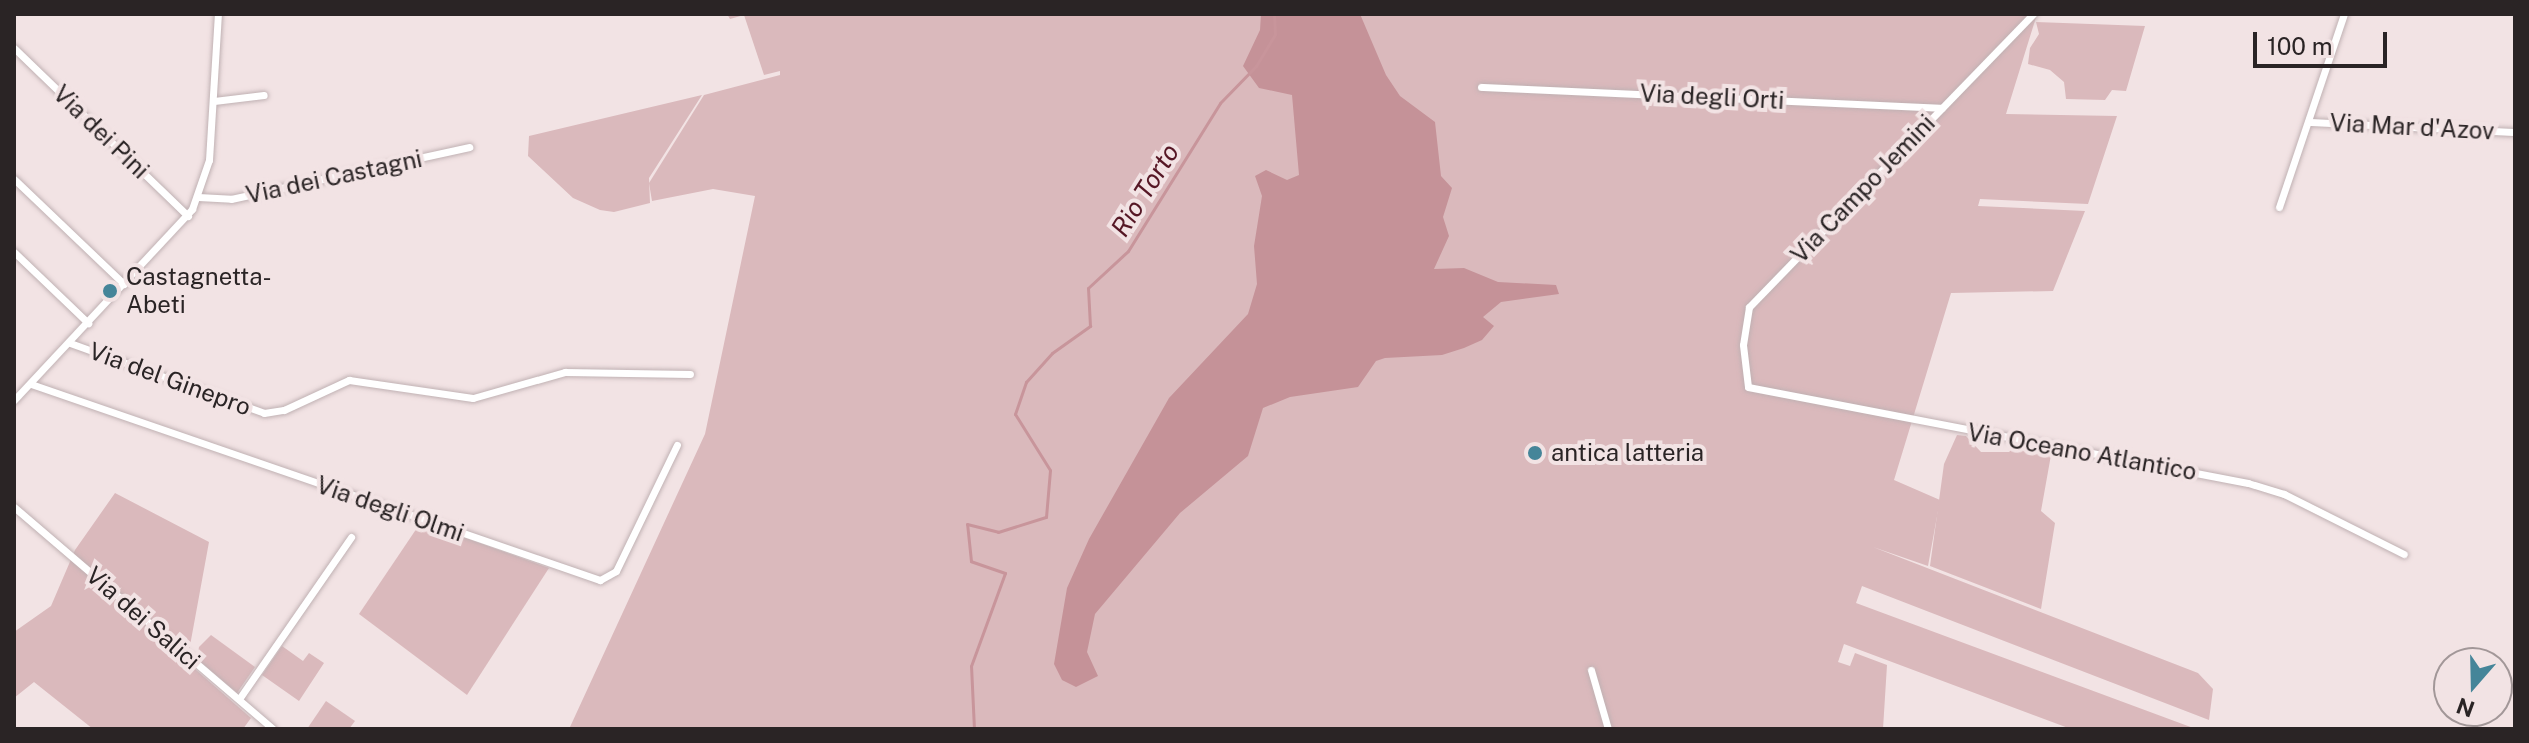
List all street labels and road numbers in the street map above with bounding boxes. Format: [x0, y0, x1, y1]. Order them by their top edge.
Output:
street label: Via dei Pini [47, 79, 155, 185]
street label: Via degli Orti [1639, 79, 1785, 115]
street label: Via Mar d'Azov [2329, 108, 2495, 146]
street label: Via Campo Jemini [1785, 109, 1941, 269]
street label: Via dei Castagni [243, 144, 425, 210]
street label: Via del Ginepro [85, 336, 255, 422]
street label: Via Oceano Atlantico [1965, 418, 2199, 486]
street label: Via degli Olmi [312, 470, 468, 548]
street label: Via dei Salici [80, 561, 206, 675]

